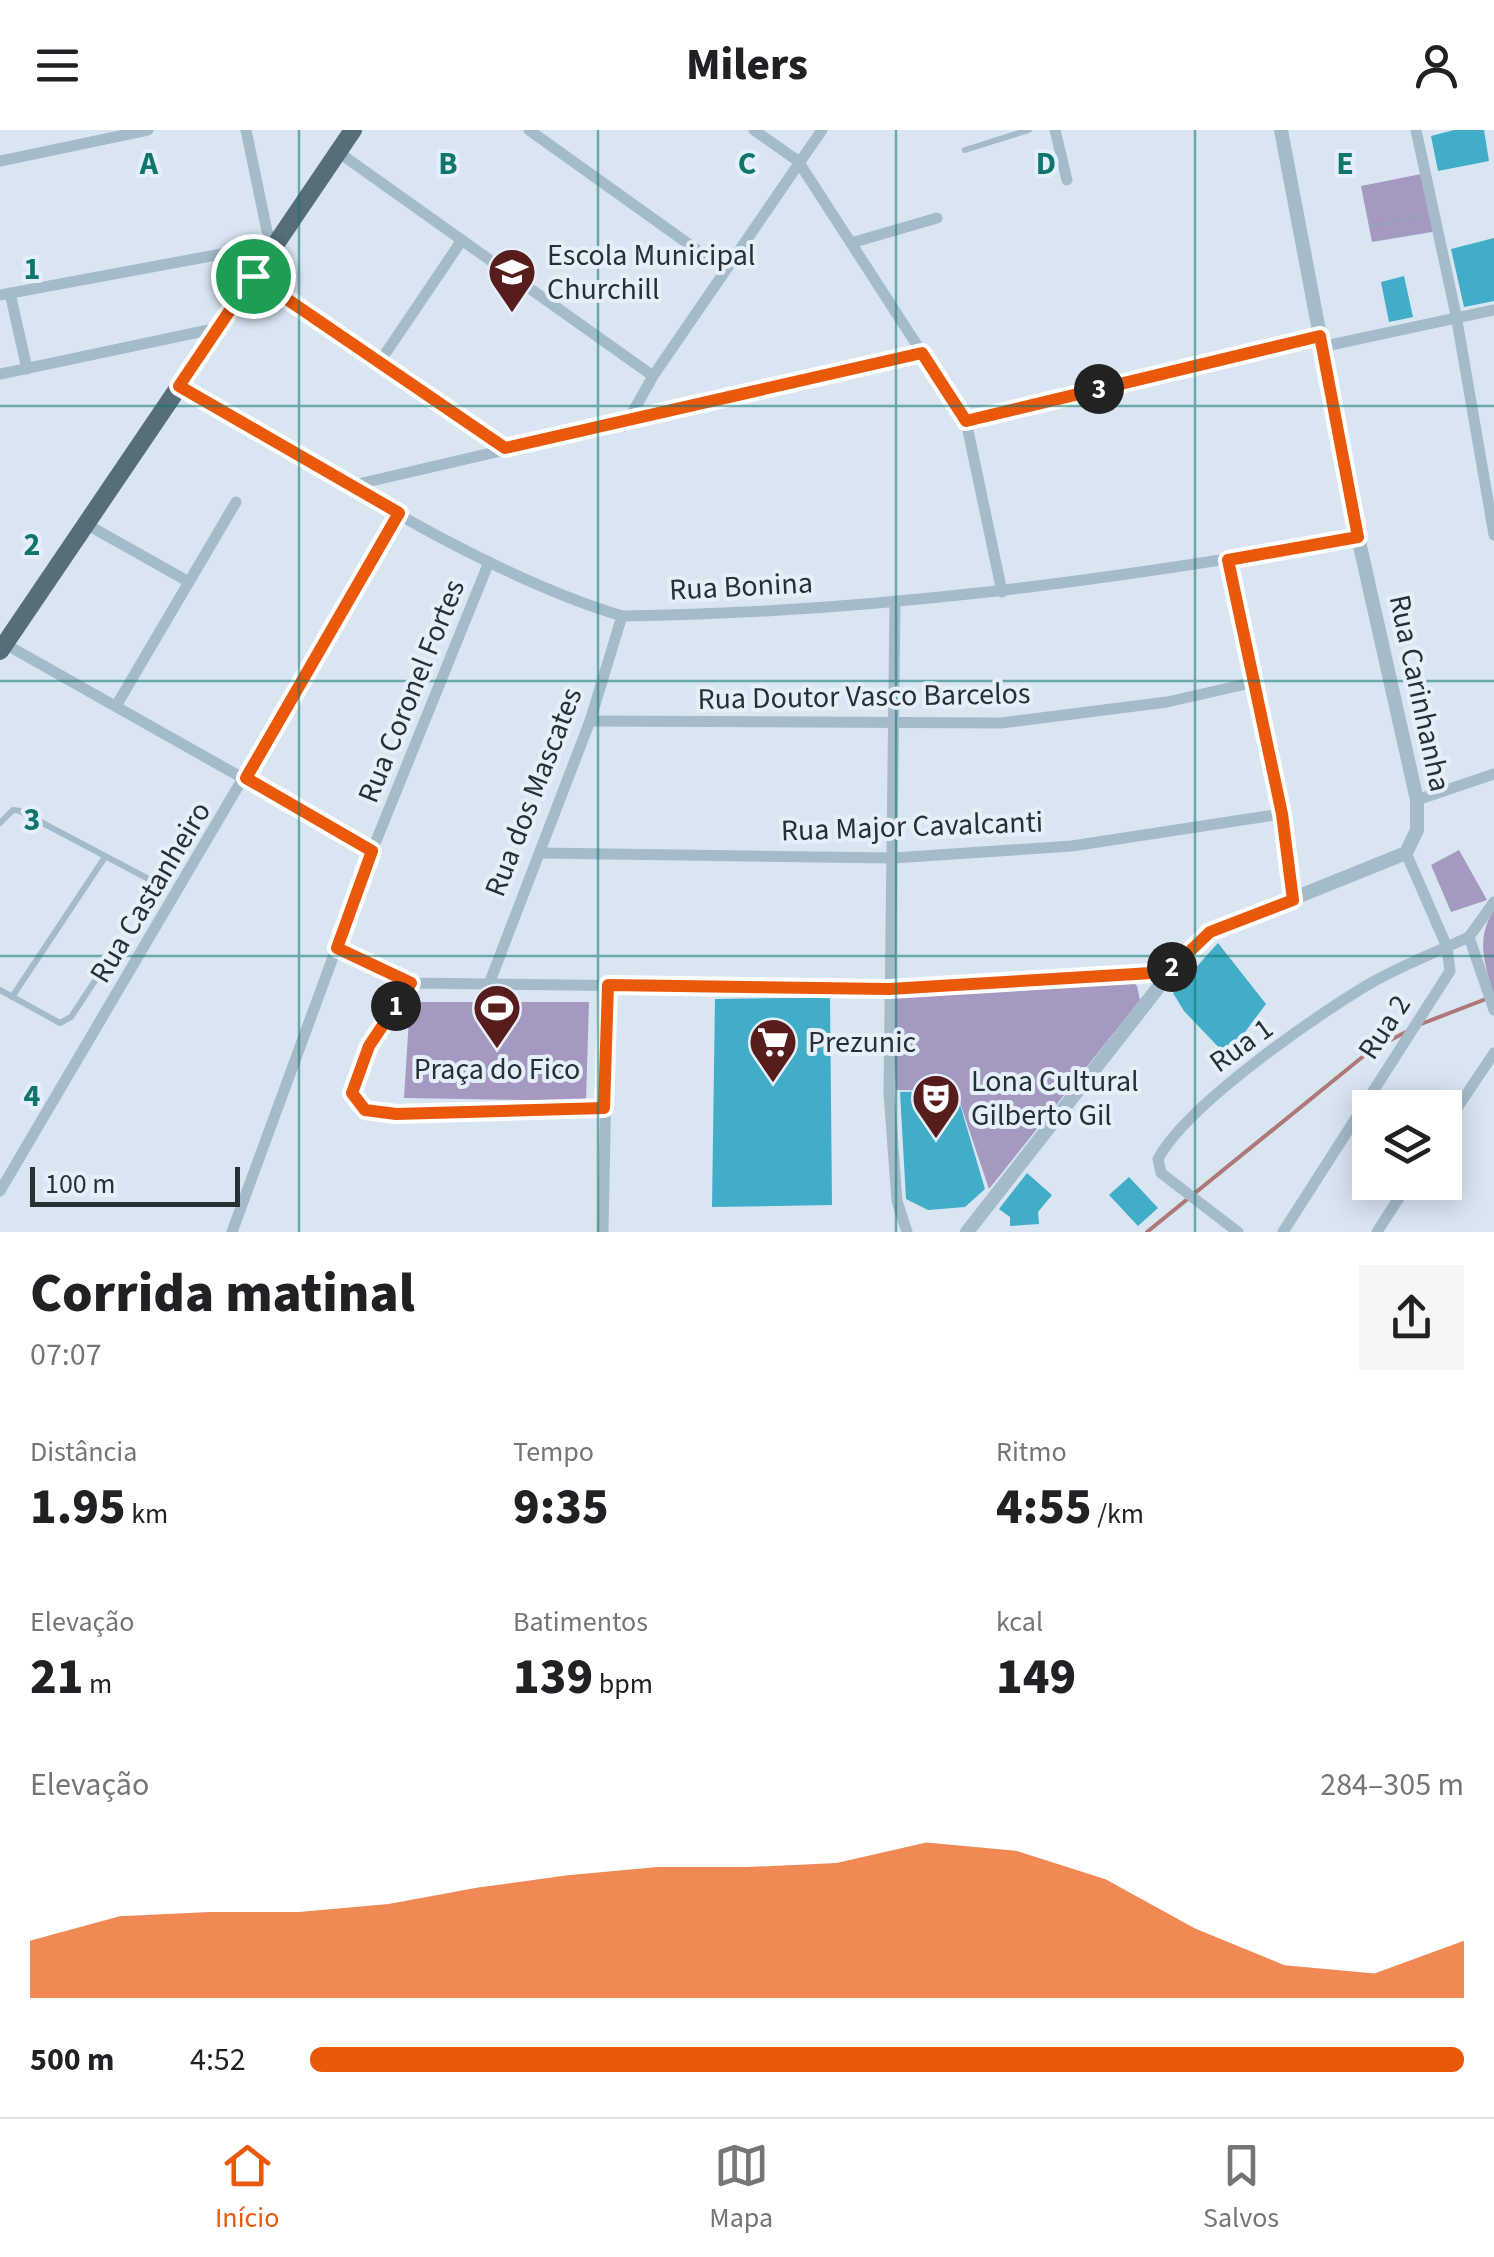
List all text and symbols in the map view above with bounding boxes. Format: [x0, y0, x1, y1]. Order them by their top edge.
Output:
text: Milers [686, 33, 808, 97]
icon: menu [30, 38, 85, 93]
icon: person [1409, 38, 1464, 93]
text: A [139, 141, 159, 187]
text: B [438, 141, 458, 187]
text: C [738, 141, 756, 187]
text: D [1036, 141, 1056, 187]
text: E [1336, 141, 1354, 187]
pin [211, 234, 296, 319]
place label: Escola Municipal Churchill [547, 234, 755, 311]
text: 1 [24, 246, 40, 292]
school or university icon: Escola Municipal Churchill [486, 246, 538, 314]
icon: arrive [226, 249, 281, 304]
pin: 3 [1074, 364, 1124, 414]
text: 3 [1092, 369, 1106, 409]
text: 2 [24, 522, 40, 568]
street label: Rua Bonina [668, 561, 814, 612]
street label: Rua Coronel Fortes [347, 573, 476, 809]
street label: Rua Carinhanha [1378, 591, 1461, 796]
street label: Rua Doutor Vasco Barcelos [697, 672, 1031, 721]
street label: Rua dos Mascates [474, 681, 593, 903]
street label: Rua Castanheiro [79, 793, 222, 991]
text: 3 [24, 797, 40, 843]
street label: Rua Major Cavalcanti [780, 800, 1044, 853]
pin: 2 [1147, 942, 1197, 992]
text: 2 [1165, 947, 1179, 987]
pin: 1 [371, 981, 421, 1031]
sports icon: Praça do Fico [471, 982, 523, 1050]
text: 1 [389, 986, 403, 1026]
street label: Rua 2 [1347, 986, 1421, 1068]
street label: Rua 1 [1201, 1008, 1282, 1083]
supermarket icon: Prezunic [747, 1016, 799, 1084]
place label: Prezunic [808, 1021, 916, 1064]
place label: Praça do Fico [414, 1048, 580, 1091]
place label: Lona Cultural Gilberto Gil [971, 1060, 1139, 1137]
theatre icon: Lona Cultural Gilberto Gil [910, 1072, 962, 1140]
text: 4 [24, 1073, 41, 1119]
map controls [1352, 1090, 1462, 1200]
button: layers [1352, 1090, 1462, 1200]
scale bar [30, 1162, 240, 1206]
text: 100 m [45, 1164, 116, 1204]
text: Corrida matinal [30, 1255, 415, 1333]
button: share [1359, 1265, 1464, 1370]
text: 07:07 [30, 1332, 102, 1378]
text: Distância [30, 1432, 137, 1472]
text: Tempo [513, 1432, 594, 1472]
text: Ritmo [996, 1432, 1067, 1472]
text: 1.95 [30, 1472, 126, 1543]
text: 9:35 [513, 1472, 609, 1543]
text: 4:55 [996, 1472, 1092, 1543]
text: km [126, 1494, 168, 1534]
text: /km [1092, 1494, 1144, 1534]
text: Elevação [30, 1602, 134, 1642]
text: Batimentos [513, 1602, 648, 1642]
text: kcal [996, 1602, 1043, 1642]
text: 21 [30, 1642, 83, 1713]
text: 139 [513, 1642, 593, 1713]
text: 149 [996, 1642, 1076, 1713]
text: m [83, 1664, 112, 1704]
text: bpm [593, 1664, 653, 1704]
text: Elevação [30, 1762, 149, 1808]
text: 284–305 m [1320, 1762, 1464, 1808]
text: 500 m [30, 2037, 115, 2083]
text: 4:52 [190, 2037, 246, 2083]
tab: Início [215, 2138, 279, 2238]
tab: Mapa [709, 2138, 773, 2238]
tab: Salvos [1203, 2138, 1279, 2238]

